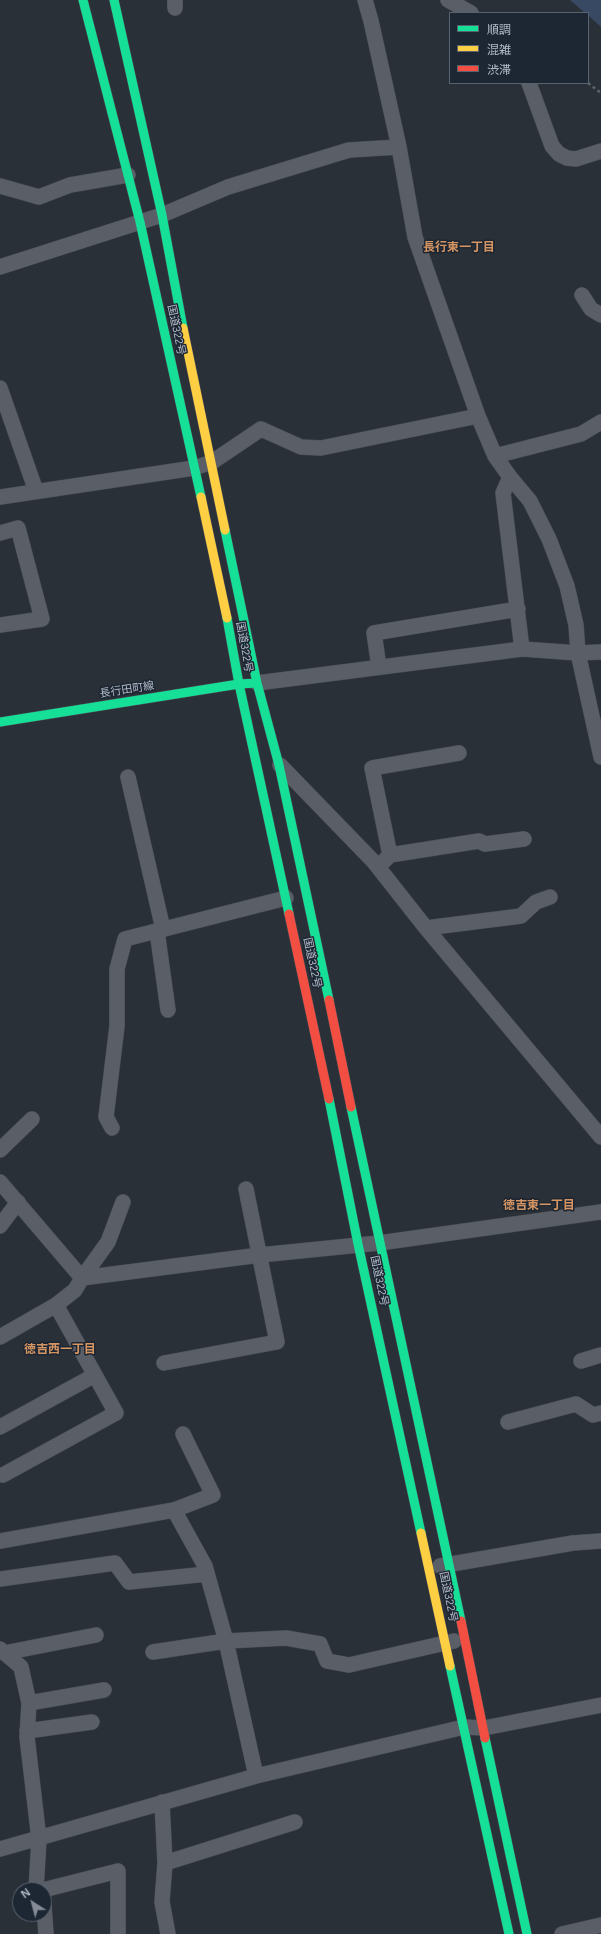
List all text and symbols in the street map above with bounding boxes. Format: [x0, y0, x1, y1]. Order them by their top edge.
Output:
legend [449, 12, 589, 84]
text: 順調 [487, 23, 511, 37]
text: 混雑 [487, 43, 511, 57]
text: 渋滞 [487, 63, 511, 77]
district label: 長行東一丁目 [423, 241, 495, 255]
street label: 国道322号 [164, 304, 188, 356]
street label: 国道322号 [233, 621, 255, 673]
street label: 長行田町線 [99, 679, 155, 701]
street label: 国道322号 [300, 937, 324, 989]
district label: 徳吉東一丁目 [503, 1199, 575, 1213]
street label: 国道322号 [367, 1255, 391, 1307]
district label: 徳吉西一丁目 [24, 1343, 96, 1357]
street label: 国道322号 [436, 1571, 460, 1623]
north arrow [12, 1882, 52, 1922]
text: N [19, 1886, 32, 1900]

